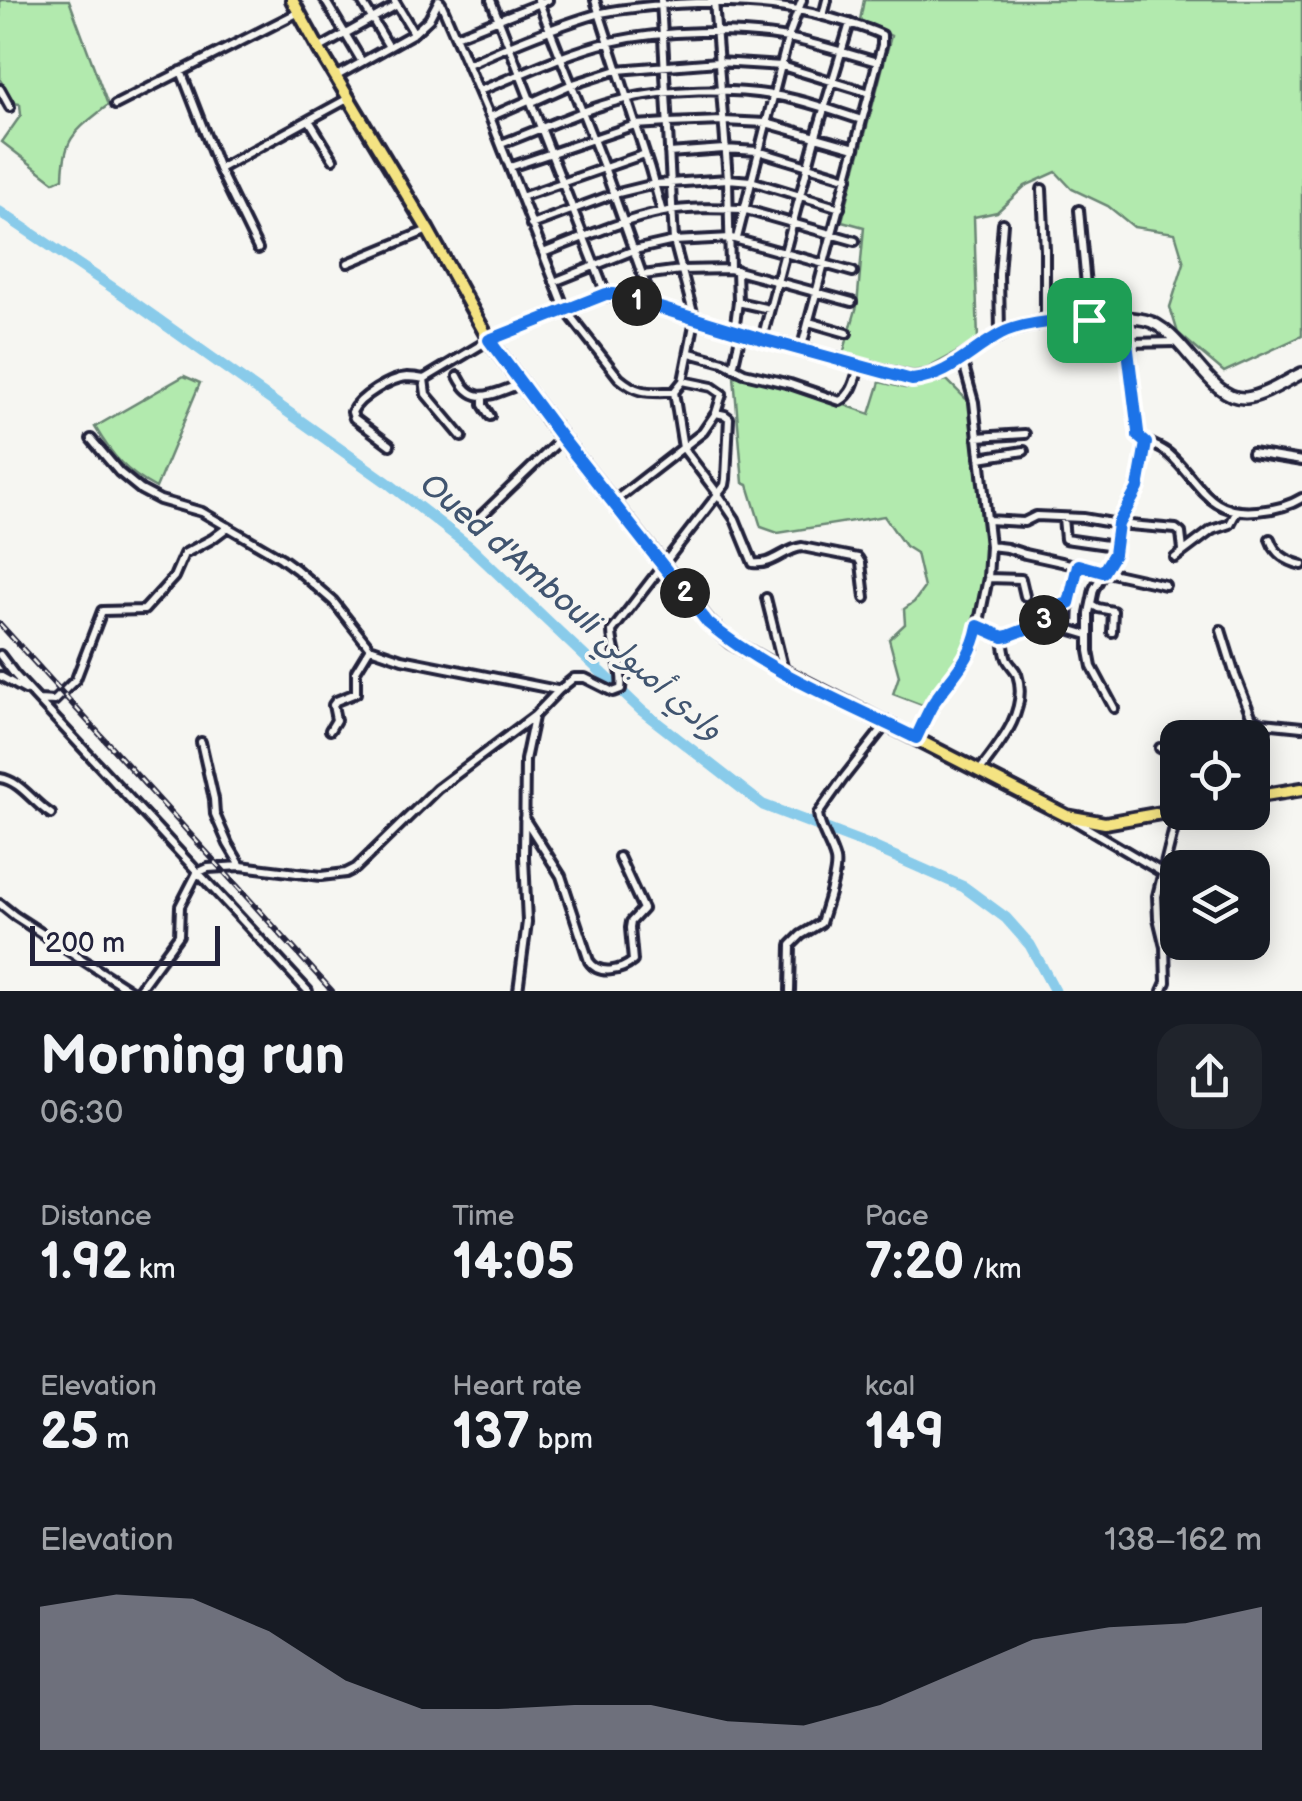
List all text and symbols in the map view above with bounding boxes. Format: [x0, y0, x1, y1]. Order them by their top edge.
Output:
pin: 1 [612, 276, 662, 326]
pin [1047, 278, 1132, 363]
text: 1 [631, 284, 643, 317]
icon: arrive [1062, 293, 1117, 348]
water label: Oued d'Ambouli وادي أمبولي [407, 465, 731, 755]
pin: 2 [660, 568, 710, 618]
text: 2 [677, 576, 693, 609]
pin: 3 [1019, 595, 1069, 645]
text: 3 [1036, 603, 1052, 636]
map controls [1160, 720, 1270, 960]
button: locate [1160, 720, 1270, 830]
button: layers [1160, 850, 1270, 960]
scale bar [30, 921, 220, 966]
text: 200 m [45, 927, 125, 960]
text: Morning run [40, 1023, 345, 1090]
button: share [1157, 1024, 1262, 1129]
text: 06:30 [40, 1094, 123, 1133]
text: Distance [40, 1200, 152, 1233]
text: Time [452, 1200, 514, 1233]
text: Pace [865, 1200, 929, 1233]
text: 1.92 [40, 1233, 131, 1293]
text: 14:05 [452, 1233, 575, 1293]
text: 7:20 [865, 1233, 964, 1293]
text: km [131, 1253, 176, 1286]
text: /km [964, 1253, 1022, 1286]
text: Elevation [40, 1370, 157, 1403]
text: Heart rate [452, 1370, 582, 1403]
text: kcal [865, 1370, 915, 1403]
text: 25 [40, 1403, 99, 1463]
text: 137 [452, 1403, 530, 1463]
text: 149 [865, 1403, 944, 1463]
text: m [99, 1423, 130, 1456]
text: bpm [530, 1423, 593, 1456]
text: Elevation [40, 1521, 173, 1560]
text: 138–162 m [1104, 1521, 1262, 1560]

